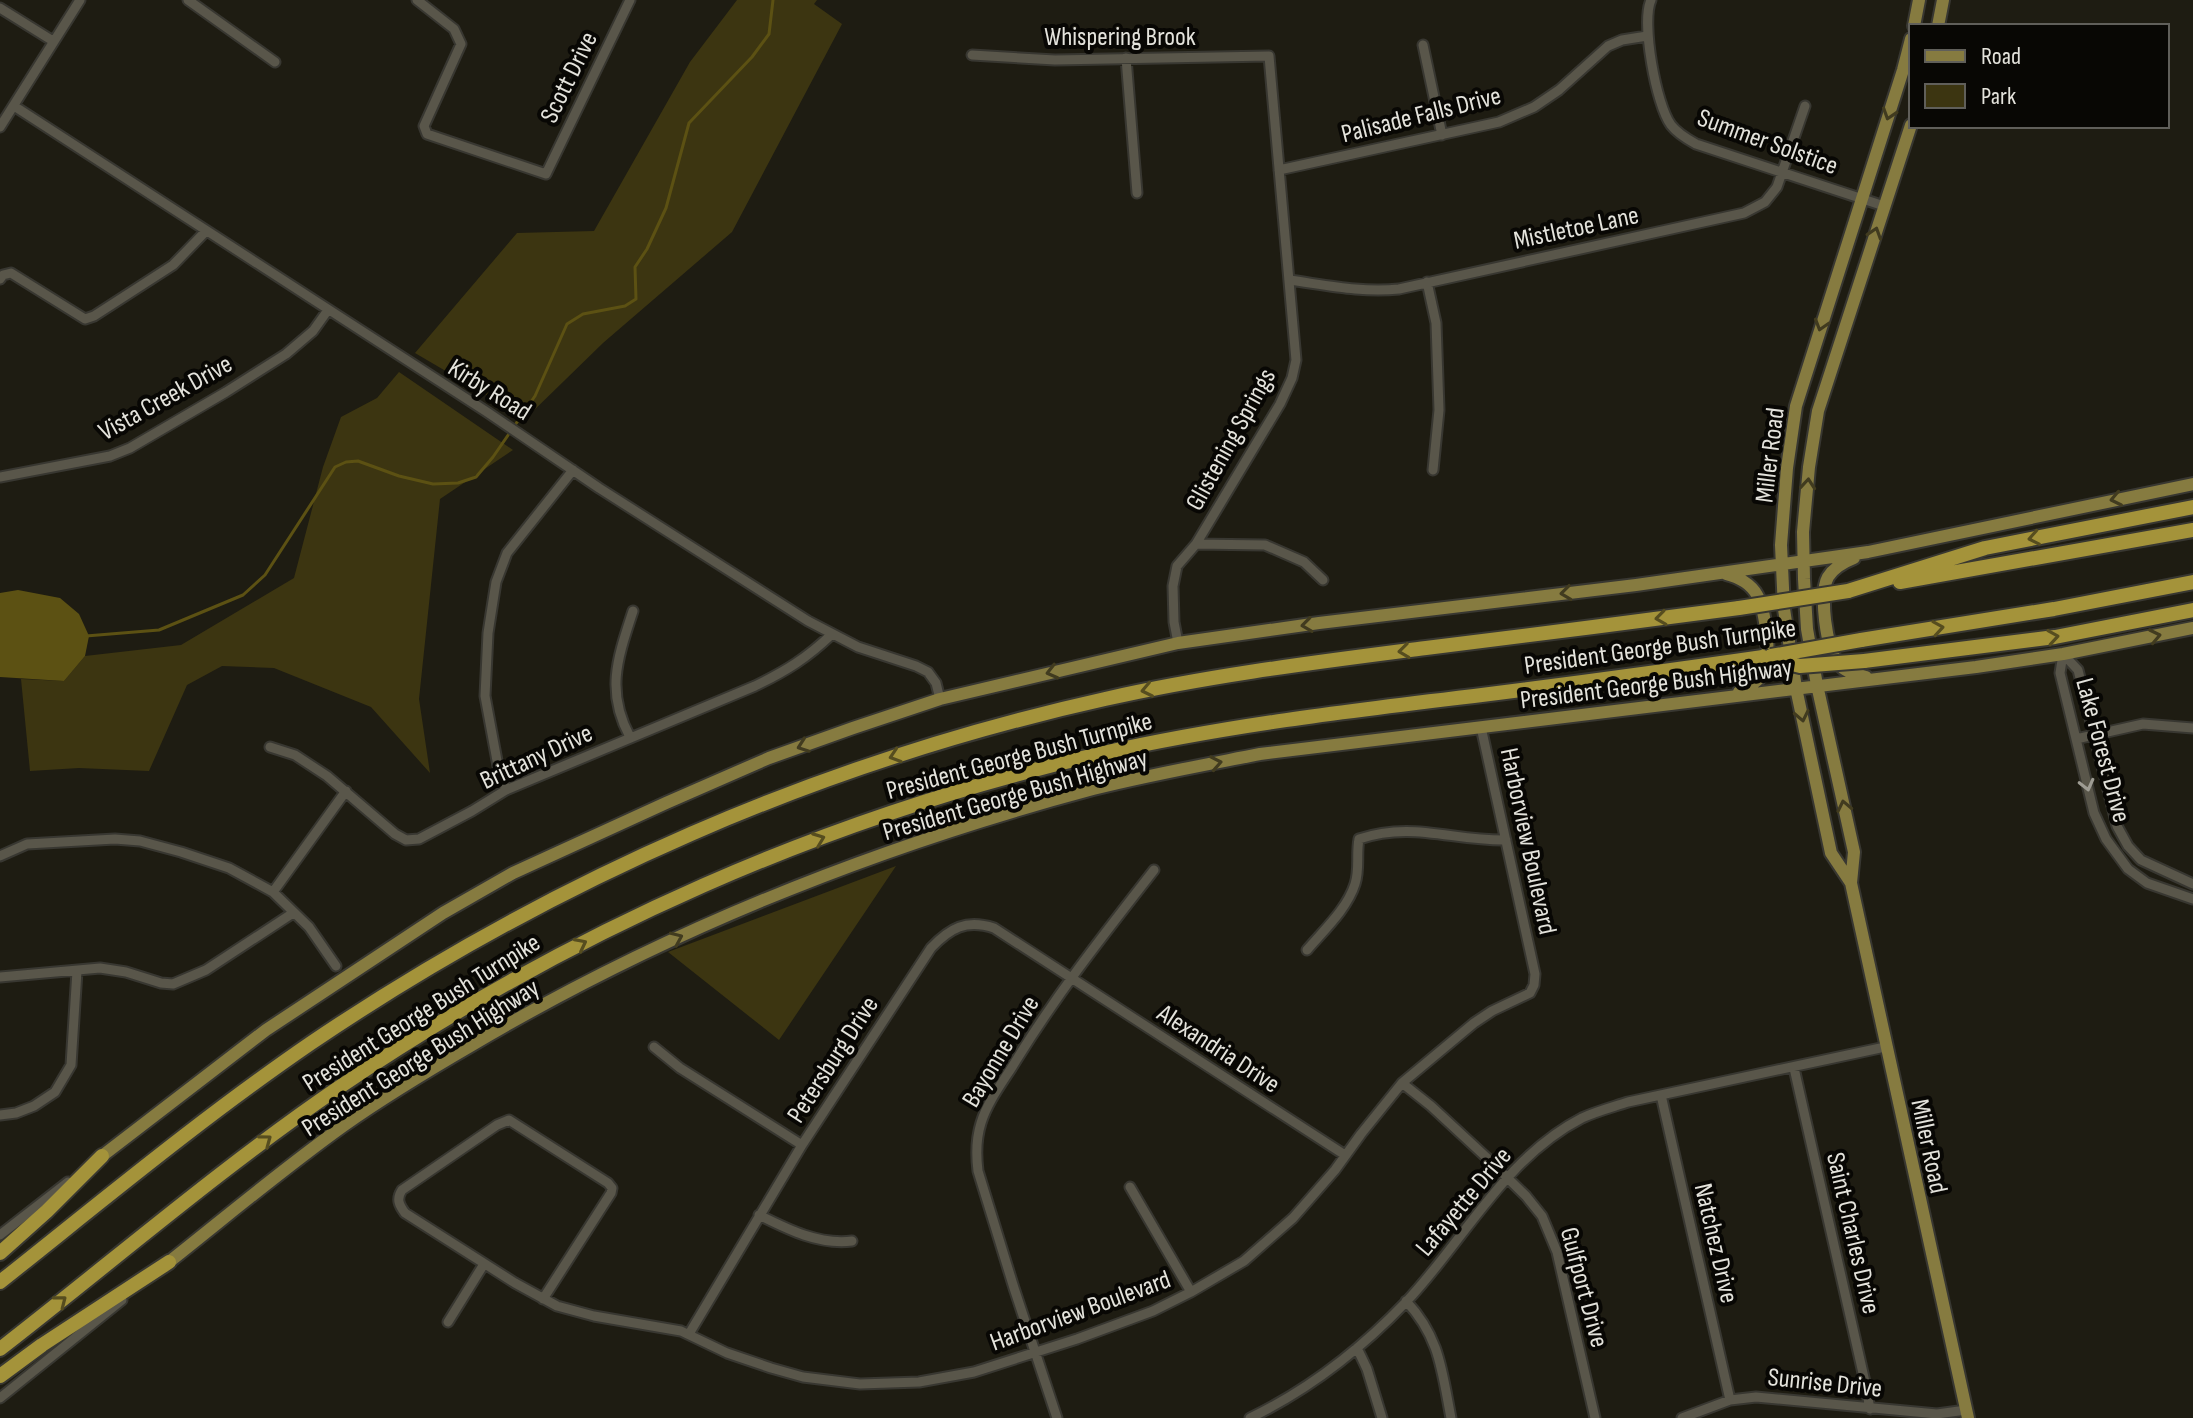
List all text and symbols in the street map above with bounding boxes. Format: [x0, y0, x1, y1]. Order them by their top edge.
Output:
street label: Whispering Brook [1044, 22, 1196, 53]
legend [1909, 24, 2169, 128]
street label: Scott Drive [534, 27, 605, 128]
text: Road [1981, 42, 2021, 71]
street label: Palisade Falls Drive [1338, 81, 1504, 150]
text: Park [1981, 82, 2016, 111]
street label: Summer Solstice [1693, 103, 1842, 182]
one-way arrow [1882, 107, 1898, 121]
street label: Mistletoe Lane [1511, 200, 1642, 257]
one-way arrow [1866, 227, 1882, 241]
one-way arrow [1814, 317, 1830, 331]
street label: Vista Creek Drive [94, 349, 238, 448]
street label: Kirby Road [442, 353, 537, 428]
street label: Glistening Springs [1180, 363, 1283, 516]
street label: Miller Road [1749, 406, 1792, 504]
one-way arrow [1799, 477, 1816, 490]
one-way arrow [2110, 490, 2124, 507]
one-way arrow [2027, 529, 2041, 546]
one-way arrow [1559, 585, 1572, 602]
one-way arrow [1655, 609, 1668, 626]
street label: President George Bush Turnpike [1522, 613, 1798, 682]
one-way arrow [1301, 616, 1314, 633]
one-way arrow [1931, 620, 1945, 637]
one-way arrow [2148, 628, 2162, 645]
one-way arrow [2046, 630, 2059, 647]
one-way arrow [1397, 642, 1410, 659]
street label: President George Bush Highway [1518, 652, 1794, 717]
one-way arrow [1046, 663, 1060, 680]
street label: Lake Forest Drive [2068, 675, 2137, 826]
one-way arrow [1140, 681, 1154, 698]
street label: President George Bush Turnpike [883, 706, 1156, 807]
one-way arrow [1793, 709, 1810, 722]
street label: Brittany Drive [476, 718, 598, 797]
one-way arrow [797, 736, 811, 753]
street label: President George Bush Highway [880, 743, 1151, 848]
street label: Harborview Boulevard [1493, 745, 1562, 937]
one-way arrow [889, 747, 903, 763]
one-way arrow [1209, 755, 1222, 772]
one-way arrow [2078, 777, 2095, 791]
one-way arrow [1836, 800, 1853, 814]
one-way arrow [811, 832, 825, 849]
street label: President George Bush Turnpike [297, 928, 546, 1099]
one-way arrow [669, 932, 683, 948]
one-way arrow [573, 938, 587, 953]
street label: President George Bush Highway [296, 973, 545, 1144]
street label: Bayonne Drive [956, 990, 1047, 1113]
street label: Petersburg Drive [781, 991, 886, 1129]
street label: Alexandria Drive [1150, 998, 1285, 1100]
street label: Miller Road [1903, 1096, 1954, 1196]
one-way arrow [257, 1136, 271, 1150]
street label: Lafayette Drive [1410, 1141, 1519, 1263]
street label: Saint Charles Drive [1819, 1150, 1886, 1317]
street label: Natchez Drive [1687, 1180, 1744, 1306]
street label: Gulfport Drive [1553, 1224, 1614, 1351]
street label: Harborview Boulevard [986, 1264, 1175, 1358]
one-way arrow [52, 1296, 66, 1311]
street label: Sunrise Drive [1766, 1362, 1884, 1405]

